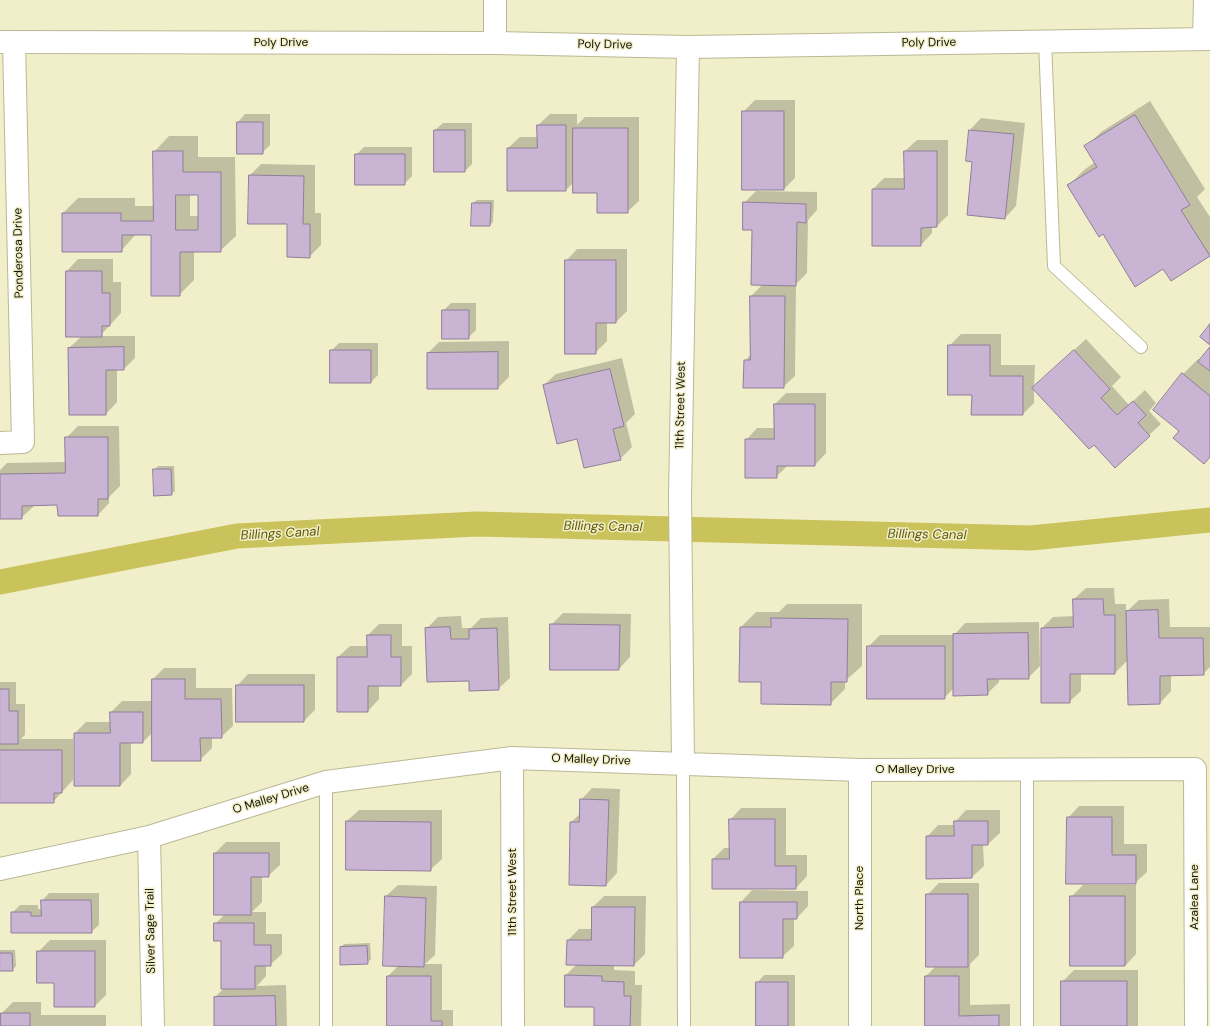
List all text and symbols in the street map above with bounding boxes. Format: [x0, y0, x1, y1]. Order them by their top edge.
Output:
street label: Poly Drive [902, 35, 956, 51]
street label: Poly Drive [254, 36, 308, 50]
street label: Poly Drive [578, 37, 632, 53]
street label: Ponderosa Drive [11, 208, 27, 298]
street label: 11th Street West [673, 361, 689, 449]
water label: Billings Canal [563, 519, 643, 535]
water label: Billings Canal [240, 524, 320, 544]
water label: Billings Canal [887, 527, 967, 543]
street label: O Malley Drive [551, 751, 631, 769]
street label: O Malley Drive [875, 763, 955, 777]
street label: O Malley Drive [231, 781, 311, 817]
street label: 11th Street West [506, 848, 520, 936]
street label: Azalea Lane [1188, 864, 1202, 930]
street label: North Place [853, 866, 867, 930]
street label: Silver Sage Trail [143, 888, 159, 974]

